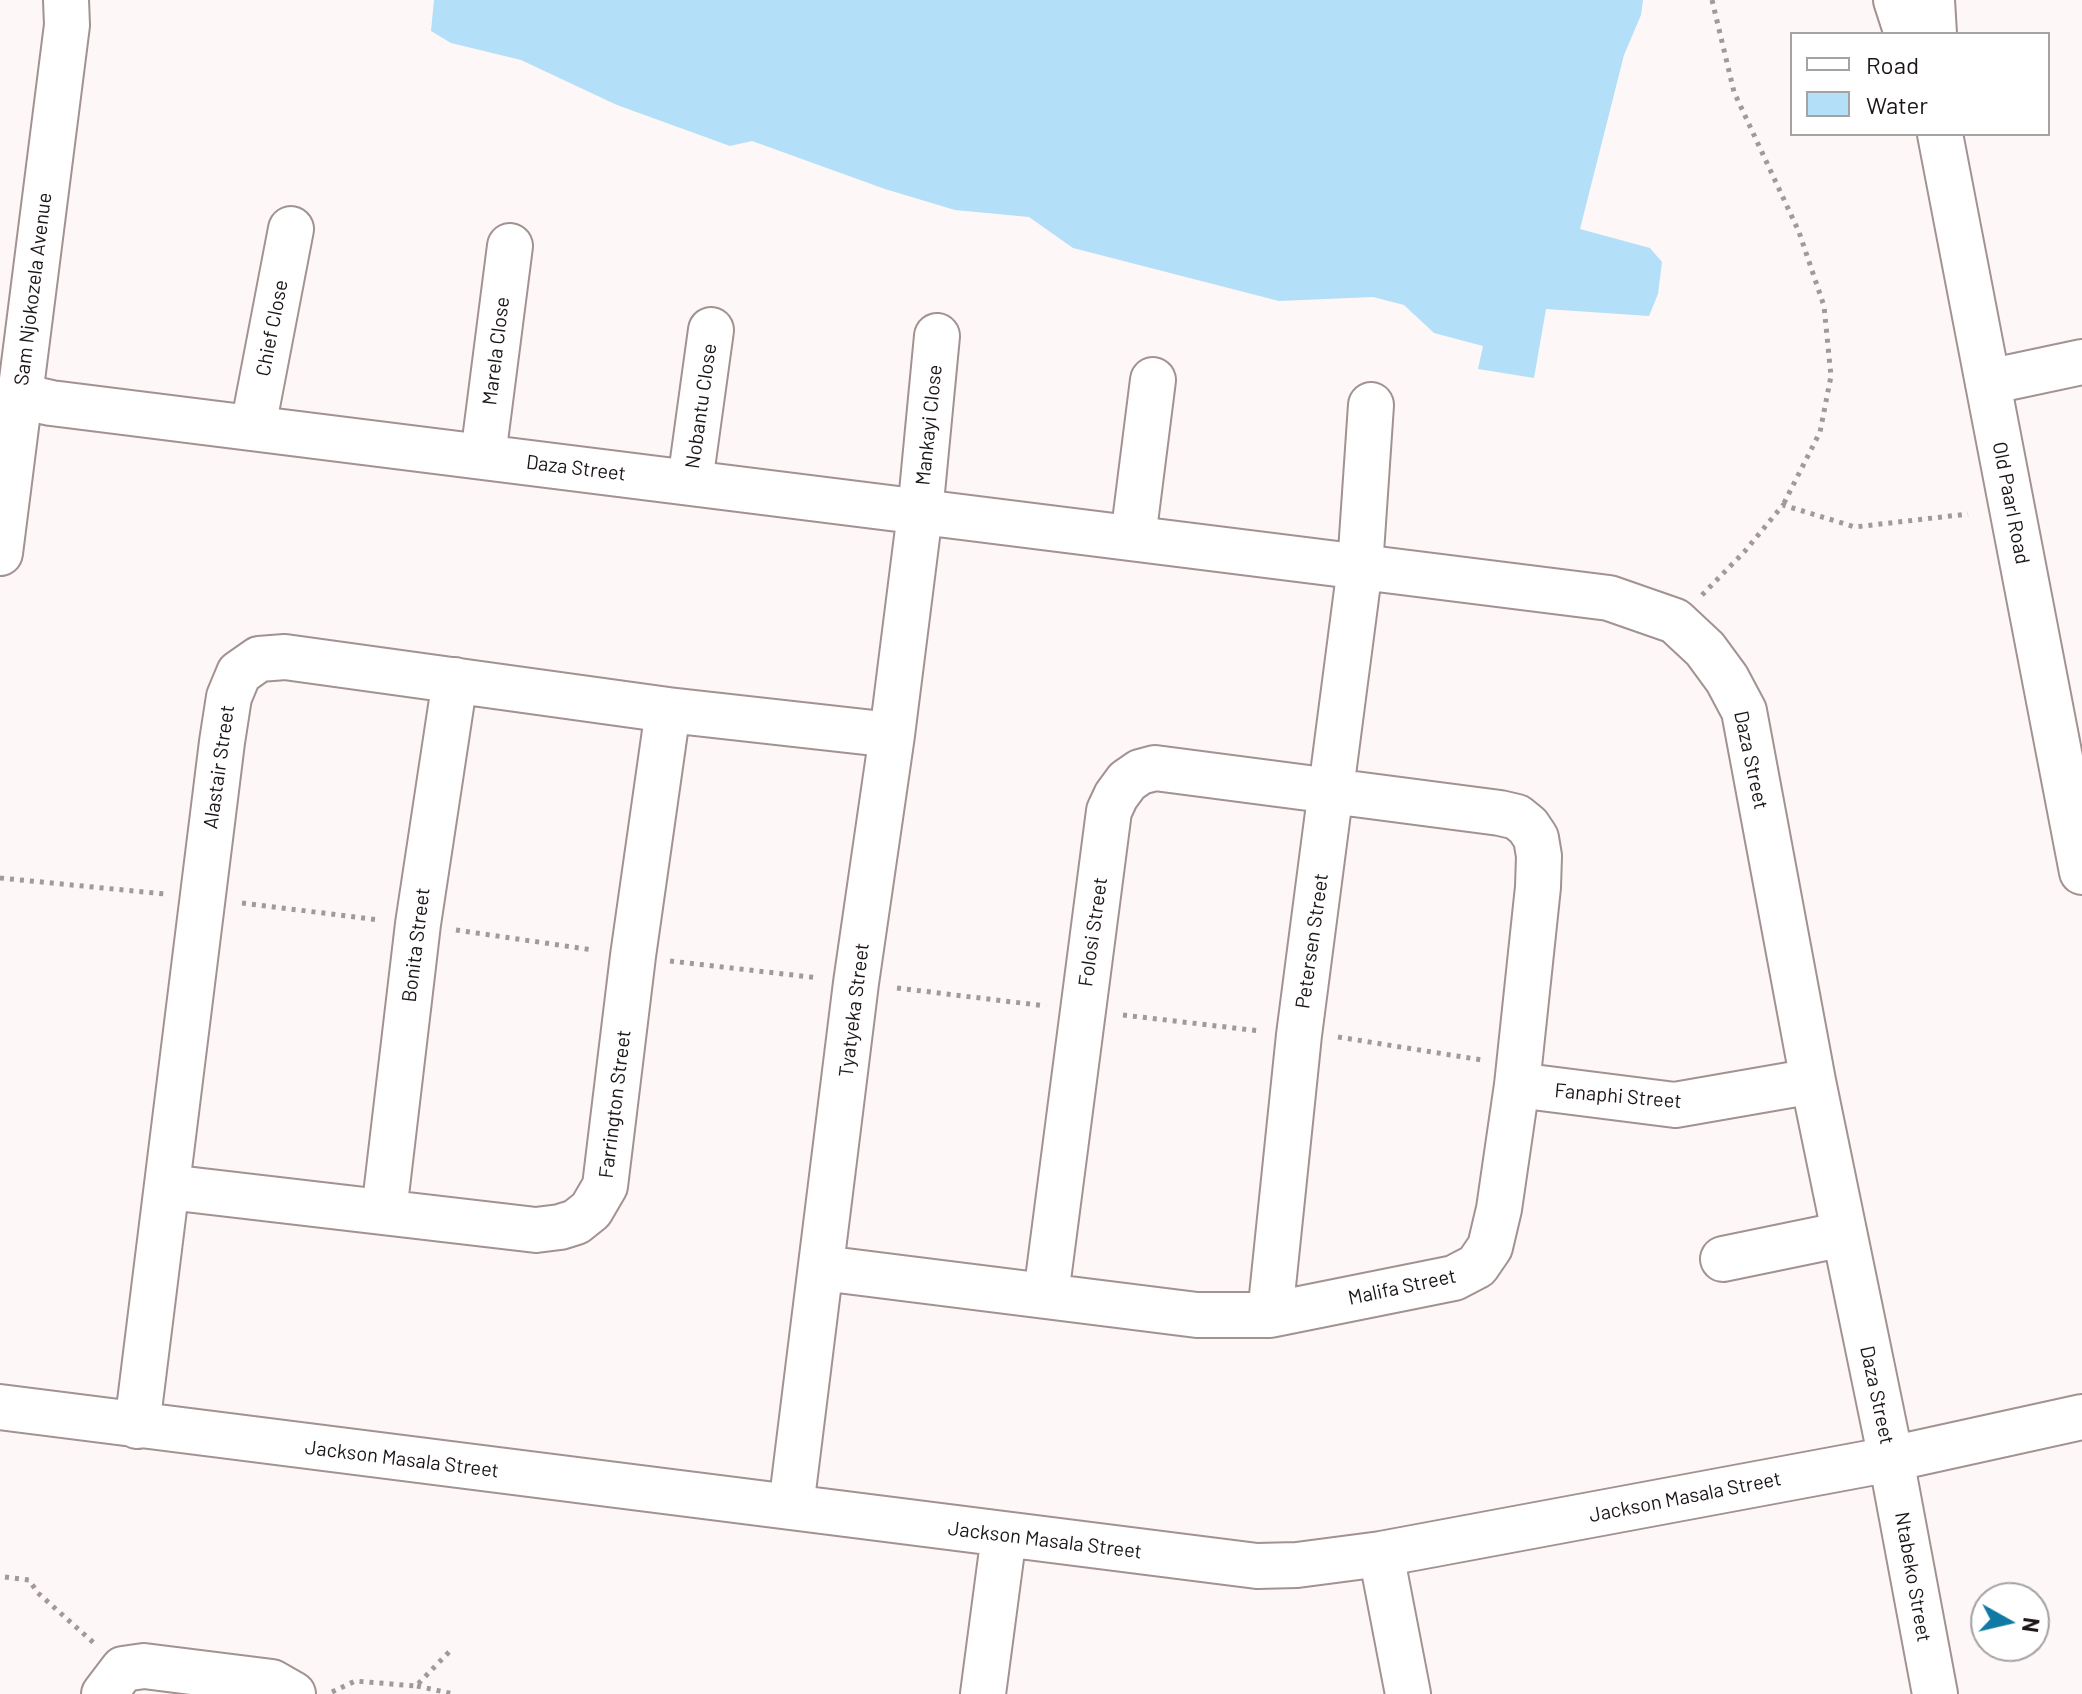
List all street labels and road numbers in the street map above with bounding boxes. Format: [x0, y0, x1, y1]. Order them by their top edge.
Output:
street label: Sam Njokozela Avenue [9, 191, 57, 387]
street label: Chief Close [251, 278, 293, 378]
street label: Marela Close [477, 295, 515, 407]
street label: Nobantu Close [680, 342, 722, 470]
street label: Mankayi Close [911, 363, 947, 487]
street label: Old Paarl Road [1987, 440, 2035, 566]
street label: Daza Street [525, 450, 627, 486]
street label: Alastair Street [198, 703, 240, 831]
street label: Daza Street [1729, 709, 1773, 811]
street label: Petersen Street [1291, 872, 1333, 1010]
street label: Folosi Street [1073, 876, 1113, 988]
street label: Bonita Street [397, 886, 435, 1004]
street label: Tyatyeka Street [834, 941, 874, 1079]
street label: Farrington Street [594, 1028, 636, 1180]
street label: Fanaphi Street [1553, 1078, 1683, 1114]
street label: Malifa Street [1346, 1264, 1458, 1310]
street label: Daza Street [1855, 1344, 1899, 1446]
street label: Jackson Masala Street [304, 1435, 500, 1483]
street label: Jackson Masala Street [1587, 1467, 1783, 1527]
street label: Ntabeko Street [1890, 1510, 1936, 1644]
street label: Jackson Masala Street [947, 1516, 1143, 1564]

